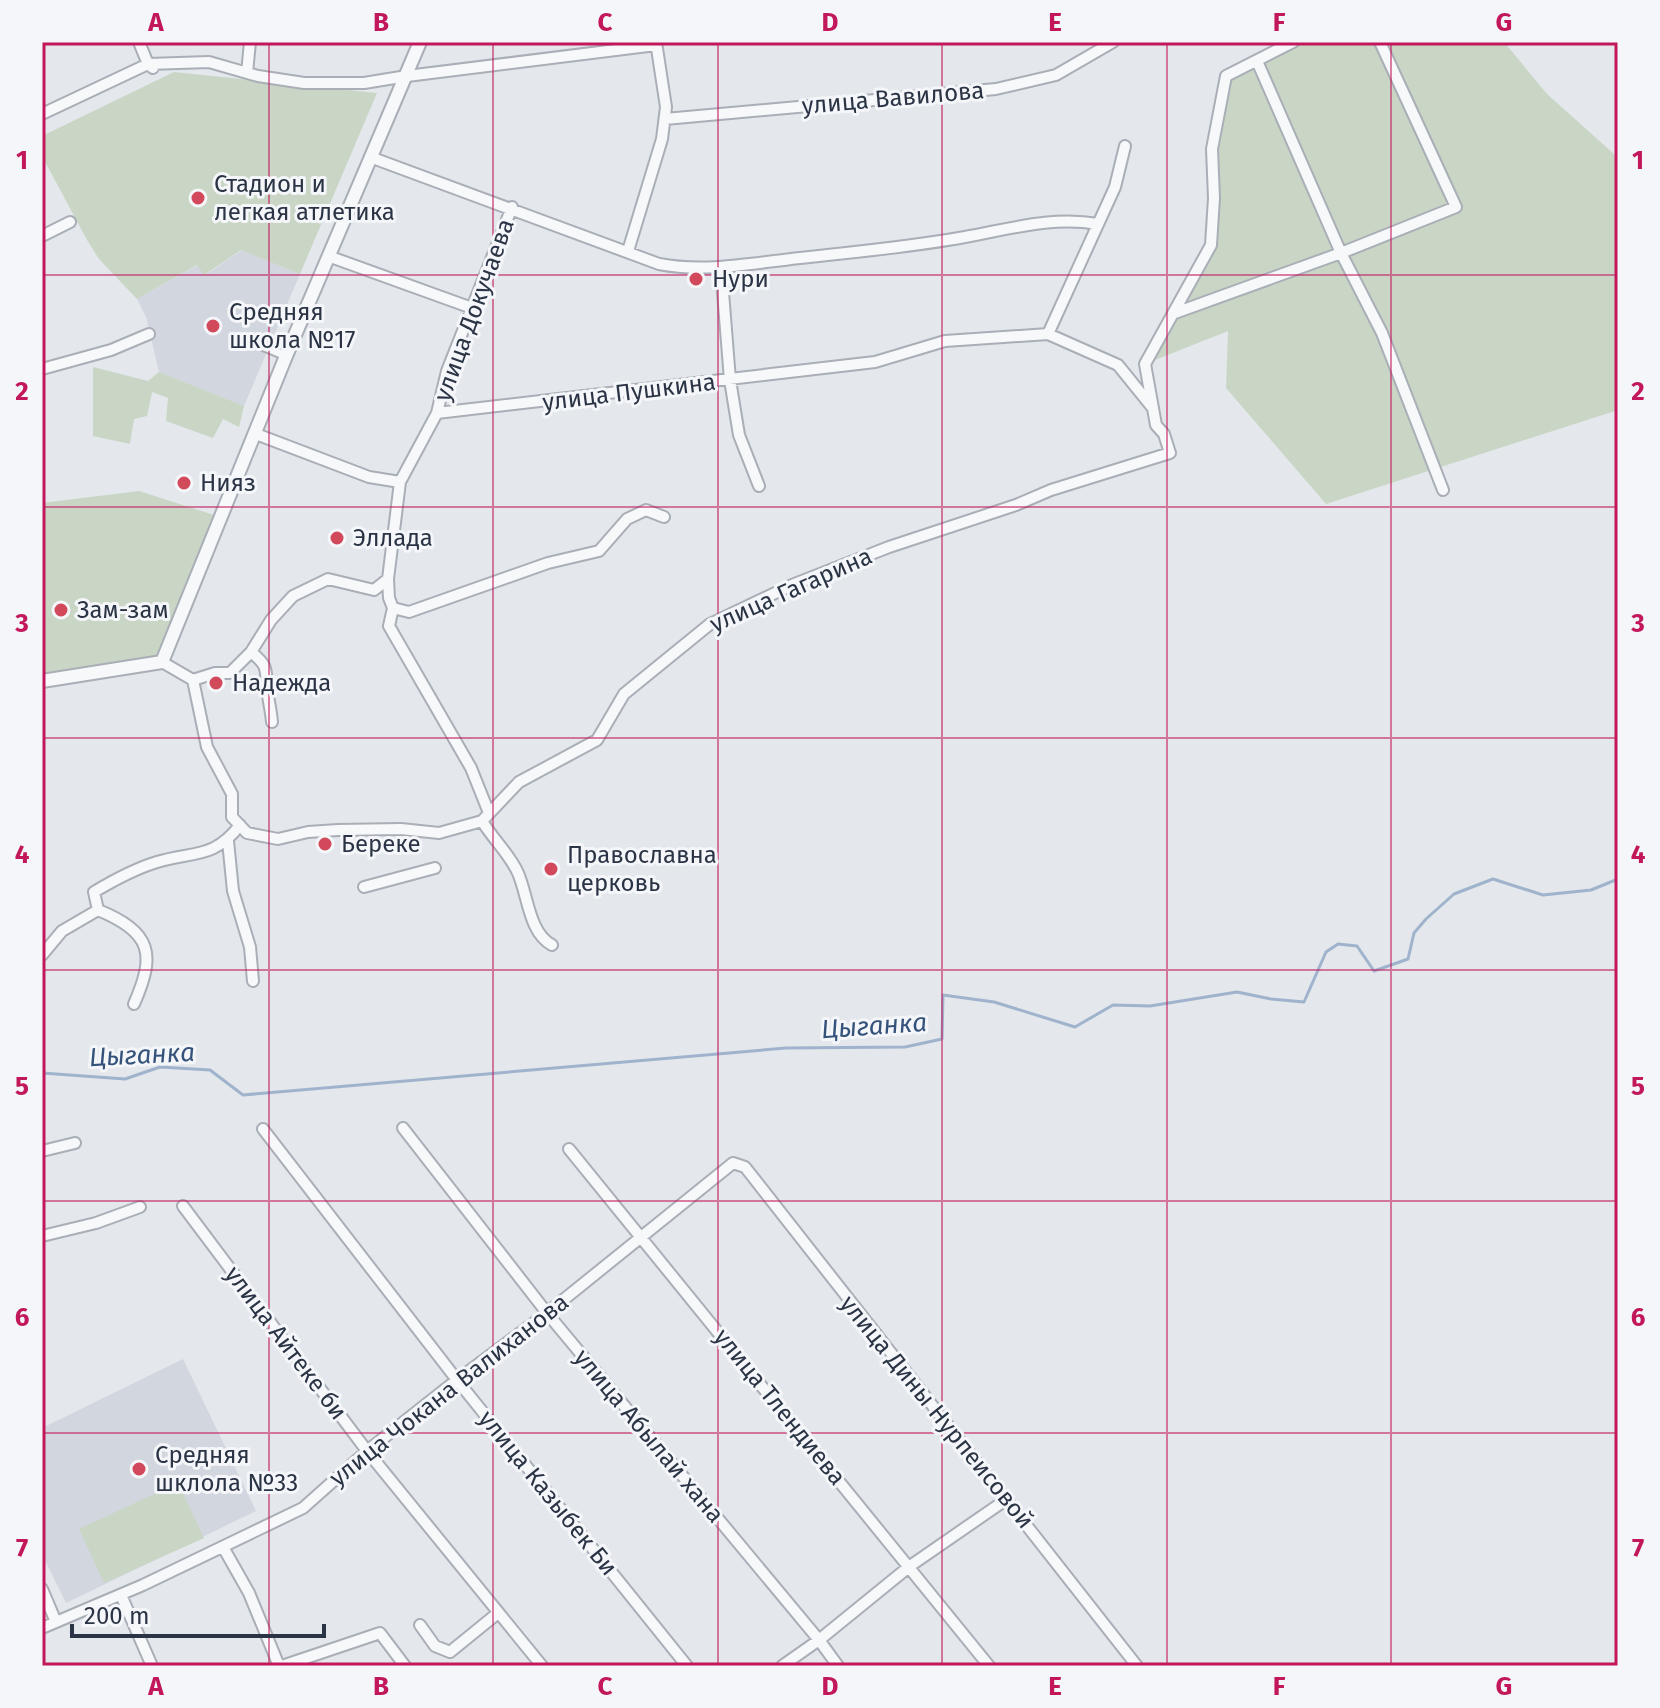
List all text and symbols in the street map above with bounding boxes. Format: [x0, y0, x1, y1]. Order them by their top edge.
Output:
text: A [147, 7, 164, 38]
text: B [373, 7, 389, 38]
text: C [598, 7, 613, 38]
text: D [822, 7, 839, 38]
text: E [1048, 7, 1062, 38]
text: F [1273, 7, 1286, 38]
text: G [1496, 7, 1512, 38]
street label: улица Вавилова [801, 76, 985, 120]
text: 1 [16, 145, 28, 176]
text: 1 [1632, 145, 1644, 176]
place label: Стадион и легкая атлетика [214, 170, 395, 226]
marker: Стадион и легкая атлетика [189, 189, 207, 207]
street label: улица Докучаева [428, 215, 520, 405]
place label: Нури [712, 265, 769, 293]
marker: Нури [687, 270, 705, 288]
place label: Средняя школа №17 [229, 298, 355, 354]
marker: Средняя школа №17 [204, 317, 222, 335]
street label: улица Пушкина [541, 367, 717, 417]
text: 2 [15, 376, 29, 407]
text: 2 [1631, 376, 1645, 407]
place label: Нияз [200, 469, 256, 497]
marker: Нияз [175, 474, 193, 492]
place label: Эллада [353, 524, 433, 552]
marker: Эллада [328, 529, 346, 547]
street label: улица Гагарина [706, 542, 876, 638]
place label: Зам-зам [77, 596, 169, 624]
marker: Зам-зам [52, 601, 70, 619]
text: 3 [14, 608, 29, 639]
text: 3 [1630, 608, 1645, 639]
place label: Надежда [232, 669, 331, 697]
marker: Надежда [207, 674, 225, 692]
place label: Береке [341, 830, 421, 858]
marker: Береке [316, 835, 334, 853]
text: 4 [15, 839, 30, 870]
text: 4 [1631, 839, 1646, 870]
place label: Православна церковь [567, 841, 717, 897]
marker: Православна церковь [542, 860, 560, 878]
water label: Цыганка [820, 1007, 928, 1045]
water label: Цыганка [88, 1037, 196, 1073]
text: 5 [15, 1071, 29, 1102]
text: 5 [1631, 1071, 1645, 1102]
street label: улица Айтеке би [219, 1261, 353, 1425]
street label: улица Чокана Валиханова [324, 1288, 574, 1492]
street label: улица Дины Нурпеисовой [834, 1290, 1040, 1534]
text: 6 [15, 1302, 30, 1333]
text: 6 [1631, 1302, 1646, 1333]
street label: улица Тлендиева [708, 1323, 852, 1491]
street label: улица Абылай хана [568, 1344, 730, 1528]
street label: улица Казыбек Би [473, 1405, 623, 1581]
place label: Средняя шклола №33 [155, 1441, 298, 1497]
marker: Средняя шклола №33 [130, 1460, 148, 1478]
text: 7 [16, 1533, 28, 1564]
text: 7 [1632, 1533, 1644, 1564]
scale bar [72, 1588, 324, 1638]
text: 200 m [84, 1602, 150, 1630]
text: A [147, 1671, 164, 1702]
text: B [373, 1671, 389, 1702]
text: C [598, 1671, 613, 1702]
text: D [822, 1671, 839, 1702]
text: E [1048, 1671, 1062, 1702]
text: F [1273, 1671, 1286, 1702]
text: G [1496, 1671, 1512, 1702]

